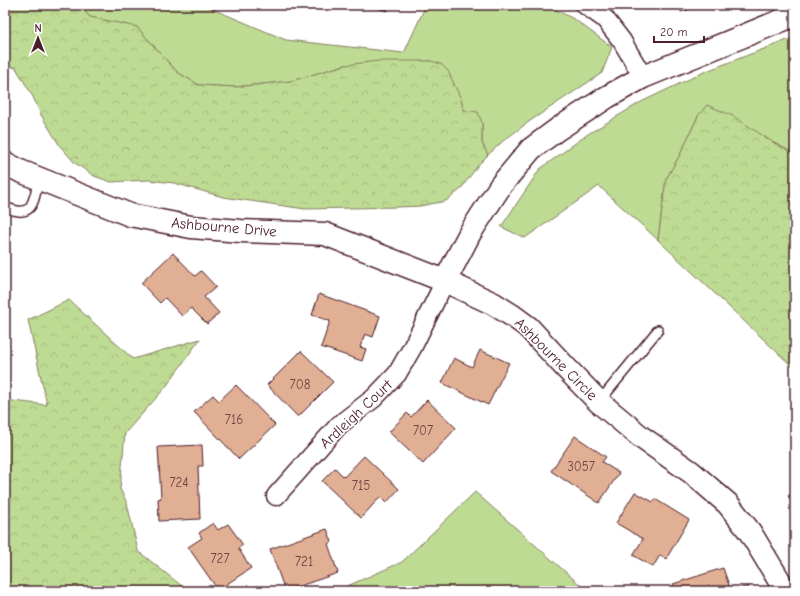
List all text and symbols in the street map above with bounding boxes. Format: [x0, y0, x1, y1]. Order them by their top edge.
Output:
north arrow [18, 18, 58, 58]
scale bar [654, 18, 704, 44]
text: N [34, 22, 42, 35]
text: 20 m [660, 25, 688, 39]
street label: Ashbourne Drive [171, 213, 278, 241]
street label: Ashbourne Circle [511, 314, 601, 404]
street label: Ardleigh Court [316, 375, 396, 452]
house number: 708 [290, 377, 311, 392]
house number: 716 [225, 412, 243, 427]
house number: 707 [413, 423, 433, 438]
house number: 3057 [567, 459, 595, 474]
house number: 724 [169, 475, 189, 490]
house number: 715 [352, 478, 370, 493]
house number: 727 [210, 551, 230, 566]
house number: 721 [295, 554, 313, 569]

